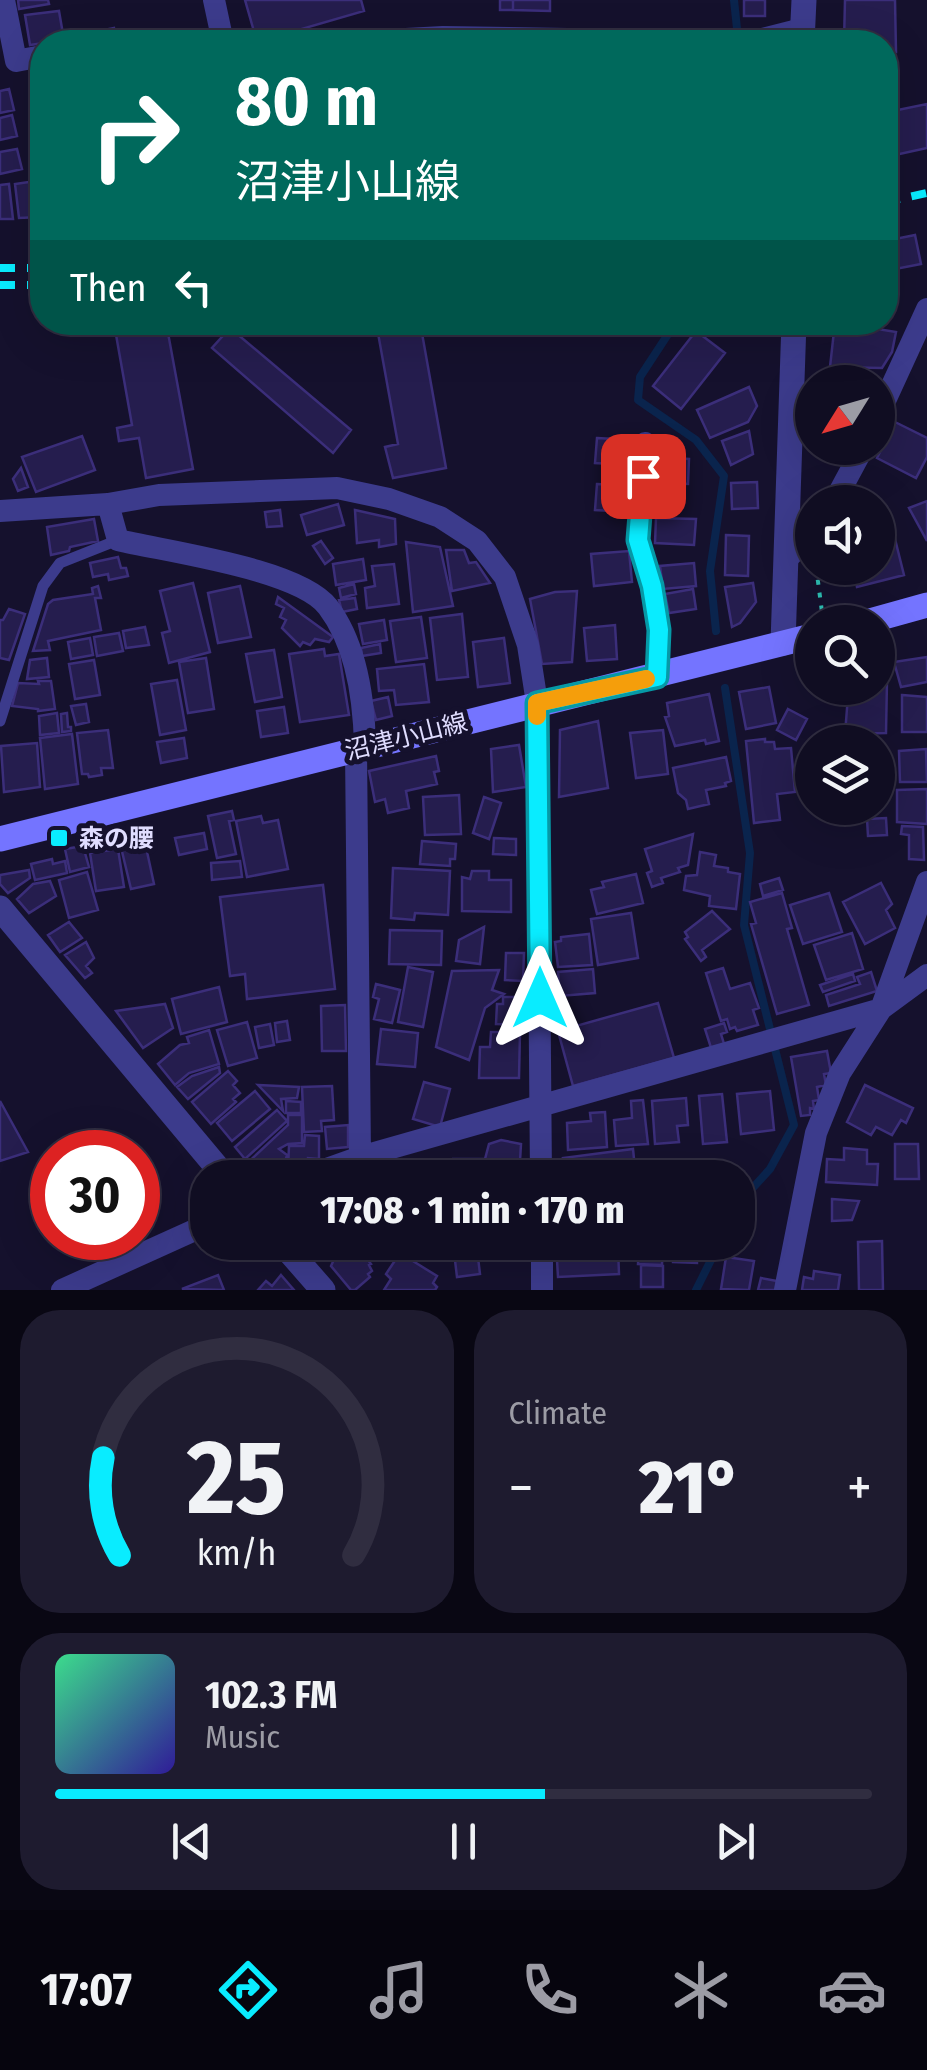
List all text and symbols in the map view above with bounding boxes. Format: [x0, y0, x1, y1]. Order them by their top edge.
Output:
text: 80 m [235, 60, 378, 144]
icon: right [70, 70, 200, 200]
text: 沼津小山線 [235, 155, 460, 209]
icon: left [166, 260, 221, 315]
text: Then [70, 265, 146, 311]
north arrow [795, 365, 895, 465]
map controls [795, 365, 895, 825]
pin [601, 434, 686, 519]
icon: arrive [616, 449, 671, 504]
button: sound [795, 485, 895, 585]
button: search [795, 605, 895, 705]
street label: 沼津小山線 [342, 707, 471, 767]
button: layers [795, 725, 895, 825]
place label: 森の腰 [79, 824, 154, 854]
marker: 森の腰 [48, 827, 70, 849]
position arrow [488, 946, 592, 1050]
speed limit sign: 30 [30, 1130, 160, 1260]
text: 17:08 · 1 min · 170 m [321, 1187, 624, 1233]
text: Climate [509, 1394, 607, 1432]
text: 25 [186, 1416, 286, 1541]
text: 21° [639, 1443, 741, 1533]
text: − [509, 1455, 533, 1521]
text: + [847, 1455, 872, 1521]
text: km/h [197, 1532, 277, 1574]
text: 102.3 FM [205, 1672, 337, 1718]
text: Music [205, 1718, 280, 1756]
icon: previous [164, 1814, 219, 1869]
icon: pause [436, 1814, 491, 1869]
icon: next [708, 1814, 763, 1869]
icon: directions [213, 1955, 283, 2025]
icon: music [364, 1955, 434, 2025]
icon: phone [515, 1955, 585, 2025]
icon: climate [666, 1955, 736, 2025]
icon: car [817, 1955, 887, 2025]
text: 17:07 [40, 1963, 132, 2017]

